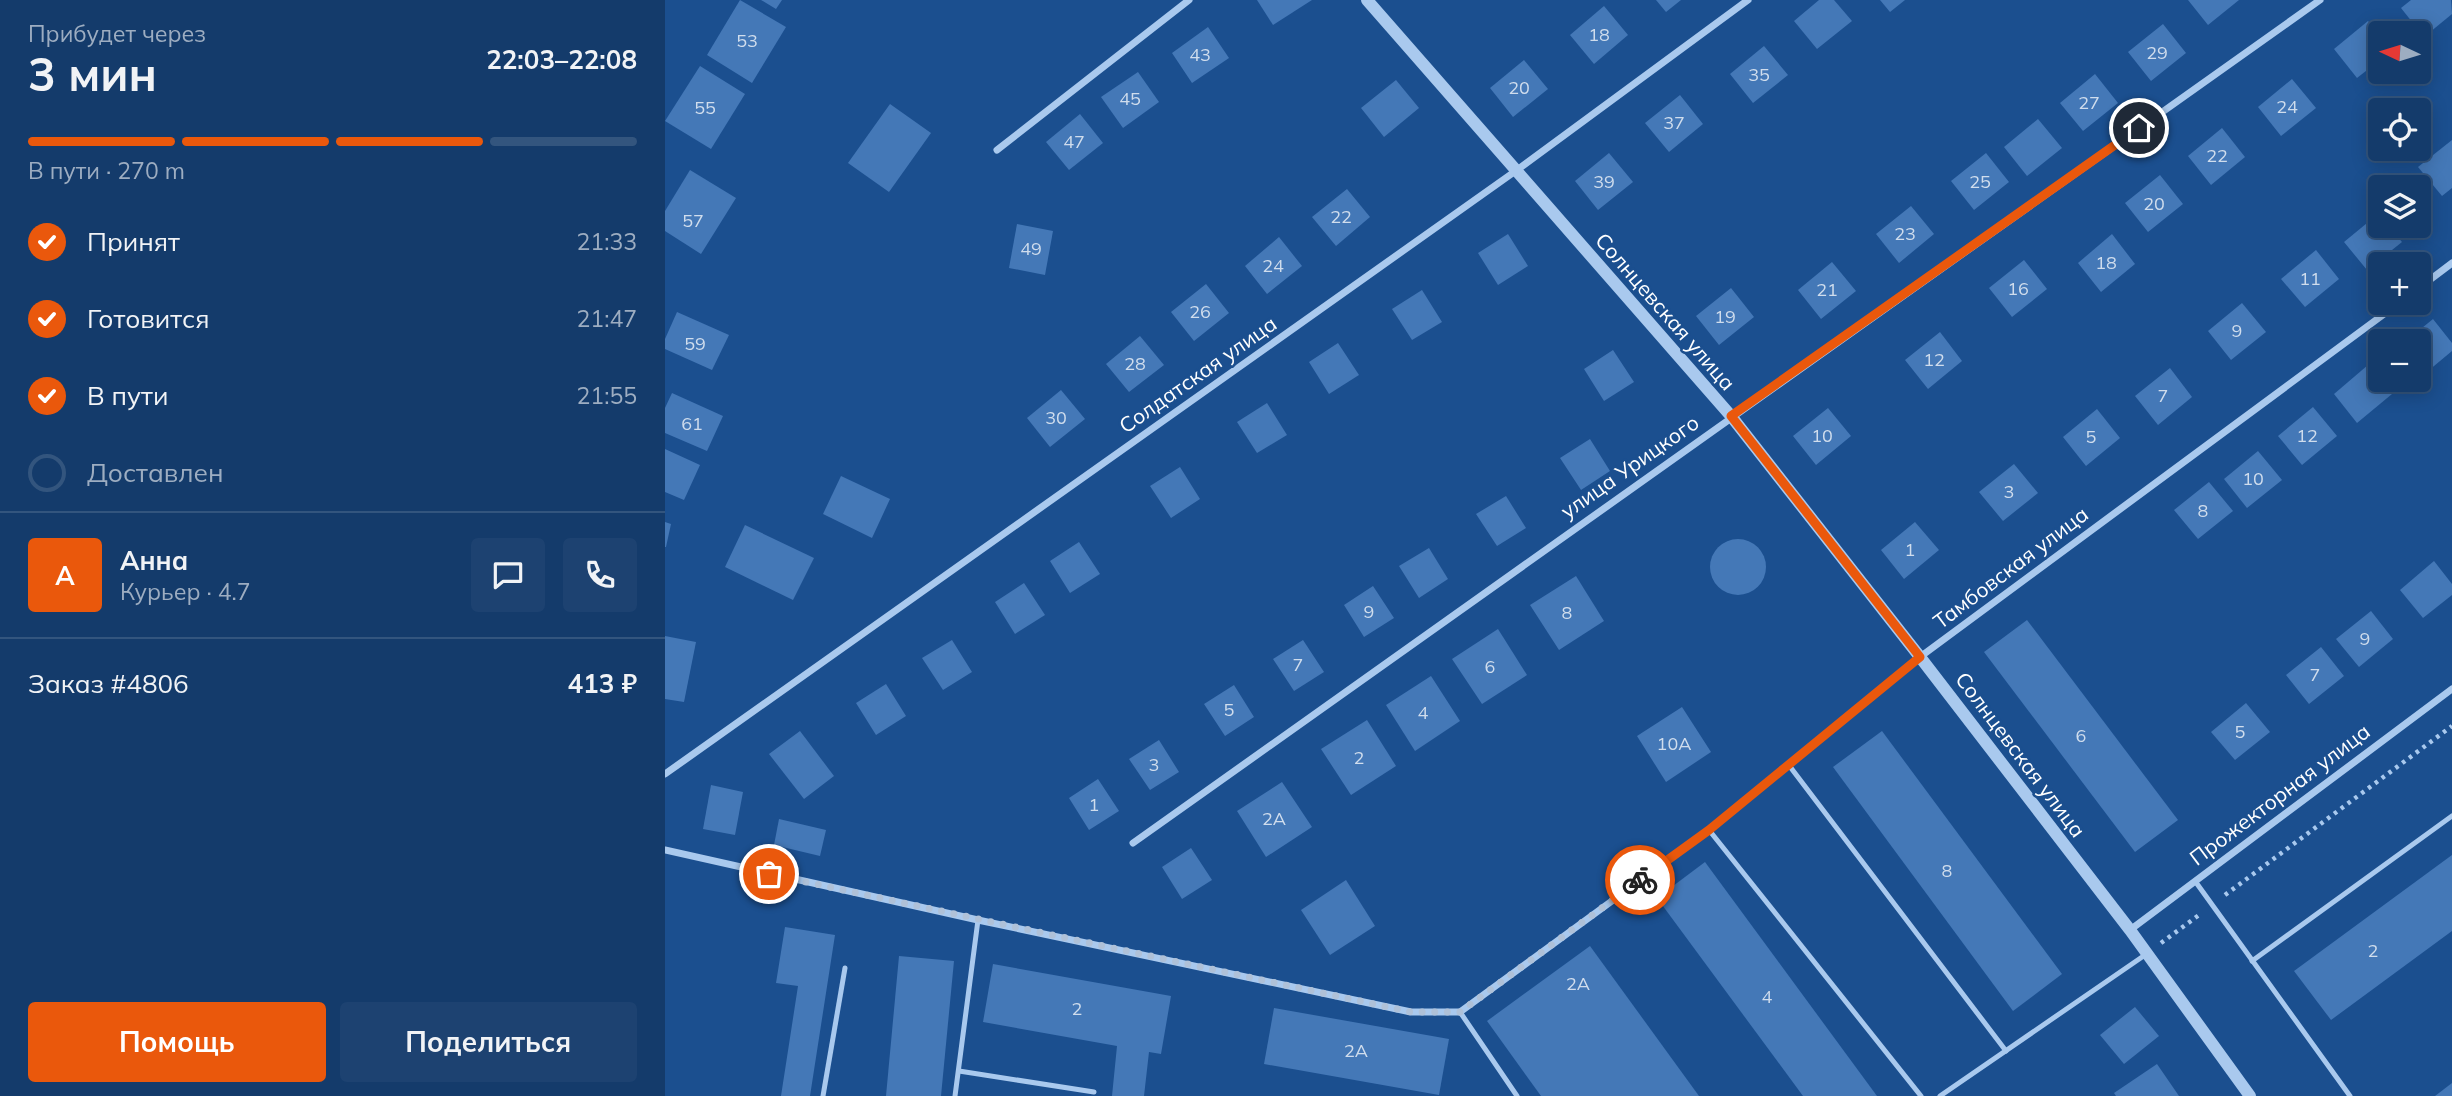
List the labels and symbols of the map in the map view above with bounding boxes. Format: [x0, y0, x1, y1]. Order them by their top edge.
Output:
north arrow [2368, 21, 2431, 84]
house number: 18 [1588, 23, 1610, 46]
house number: 53 [736, 29, 758, 52]
house number: 29 [2146, 41, 2168, 64]
house number: 43 [1189, 43, 1211, 66]
house number: 35 [1748, 63, 1770, 86]
house number: 20 [1508, 76, 1530, 99]
house number: 45 [1119, 87, 1141, 110]
house number: 27 [2078, 91, 2100, 114]
house number: 24 [2276, 95, 2298, 118]
house number: 55 [694, 96, 716, 119]
pin [2109, 98, 2169, 158]
house number: 37 [1663, 111, 1685, 134]
house number: 47 [1063, 130, 1085, 153]
house number: 22 [2206, 144, 2228, 167]
house number: 39 [1593, 170, 1615, 193]
house number: 25 [1969, 170, 1991, 193]
house number: 20 [2143, 192, 2165, 215]
house number: 22 [1330, 205, 1352, 228]
house number: 57 [682, 209, 704, 232]
house number: 23 [1894, 222, 1916, 245]
street label: Солнцевская улица [1590, 227, 1741, 395]
house number: 49 [1020, 237, 1042, 260]
house number: 18 [2095, 251, 2117, 274]
house number: 24 [1262, 254, 1284, 277]
house number: 11 [2299, 267, 2321, 290]
house number: 16 [2007, 277, 2029, 300]
house number: 21 [1816, 278, 1838, 301]
house number: 26 [1189, 300, 1211, 323]
house number: 19 [1714, 305, 1736, 328]
street label: Солдатская улица [1114, 310, 1281, 438]
house number: 9 [2232, 319, 2242, 342]
house number: 59 [684, 332, 706, 355]
house number: 12 [1923, 348, 1945, 371]
house number: 28 [1124, 352, 1146, 375]
house number: 7 [2158, 384, 2168, 407]
house number: 30 [1045, 406, 1067, 429]
street label: улица Урицкого [1555, 409, 1704, 524]
house number: 61 [681, 412, 703, 435]
house number: 10 [1811, 424, 1833, 447]
house number: 12 [2296, 424, 2318, 447]
house number: 5 [2086, 425, 2097, 448]
house number: 10 [2242, 467, 2264, 490]
house number: 3 [2004, 480, 2014, 503]
house number: 8 [2198, 499, 2208, 522]
street label: Тамбовская улица [1928, 501, 2093, 634]
house number: 1 [1905, 538, 1915, 561]
house number: 9 [1364, 600, 1374, 623]
house number: 8 [1562, 601, 1572, 624]
house number: 9 [2360, 627, 2370, 650]
house number: 7 [1293, 653, 1303, 676]
house number: 6 [1485, 655, 1495, 678]
house number: 7 [2310, 663, 2320, 686]
street label: Солнцевская улица [1950, 667, 2091, 842]
house number: 5 [1224, 698, 1235, 721]
house number: 4 [1418, 701, 1429, 724]
street label: Прожекторная улица [2184, 718, 2375, 871]
house number: 5 [2235, 720, 2246, 743]
house number: 6 [2076, 724, 2086, 747]
house number: 10А [1657, 732, 1691, 755]
house number: 2 [1354, 746, 1364, 769]
house number: 3 [1149, 753, 1159, 776]
house number: 1 [1089, 793, 1099, 816]
house number: 2А [1262, 807, 1286, 830]
pin [739, 844, 799, 904]
courier [1605, 845, 1675, 915]
house number: 8 [1942, 859, 1952, 882]
house number: 2 [2368, 939, 2378, 962]
house number: 2А [1566, 972, 1590, 995]
house number: 4 [1762, 985, 1773, 1008]
house number: 2 [1072, 997, 1082, 1020]
house number: 2А [1344, 1039, 1368, 1062]

